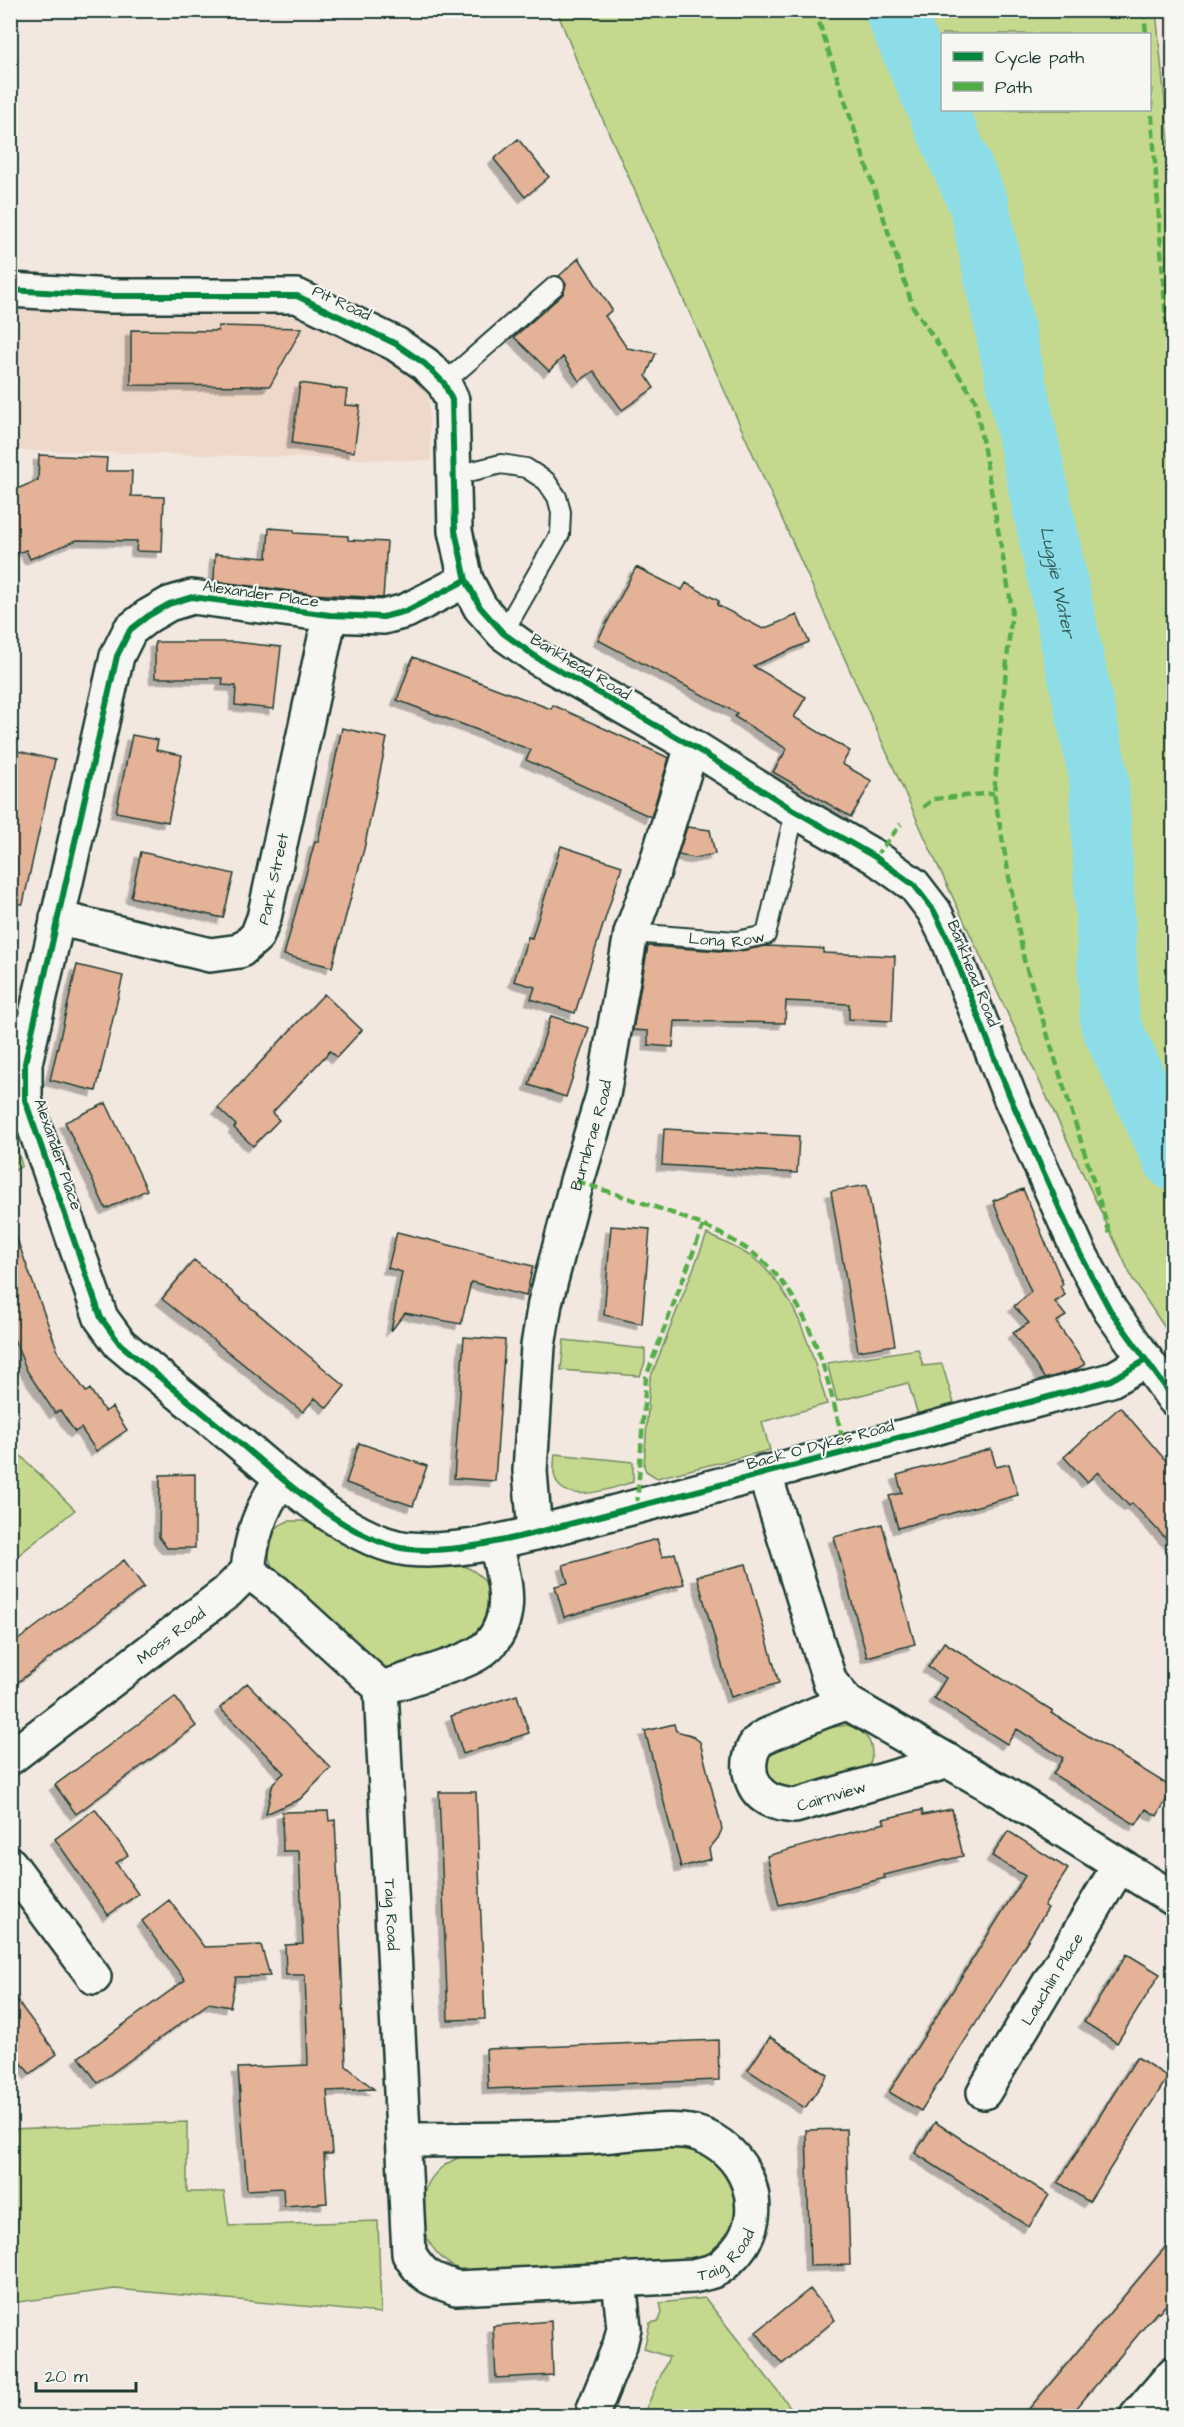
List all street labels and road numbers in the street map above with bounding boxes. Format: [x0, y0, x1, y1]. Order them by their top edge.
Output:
street label: Pit Road [309, 280, 374, 326]
street label: Alexander Place [201, 575, 321, 613]
street label: Bankhead Road [526, 628, 635, 705]
street label: Park Street [252, 831, 294, 928]
street label: Bankhead Road [942, 917, 1005, 1030]
street label: Long Row [688, 926, 767, 954]
street label: Burnbrae Road [565, 1078, 617, 1193]
street label: Alexander Place [29, 1096, 88, 1213]
street label: Back O Dykes Road [744, 1415, 897, 1476]
street label: Moss Road [132, 1603, 210, 1670]
street label: Cairnview [794, 1776, 869, 1817]
street label: Taig Road [378, 1878, 404, 1951]
street label: Lauchlin Place [1016, 1928, 1089, 2030]
street label: Taig Road [696, 2226, 760, 2287]

